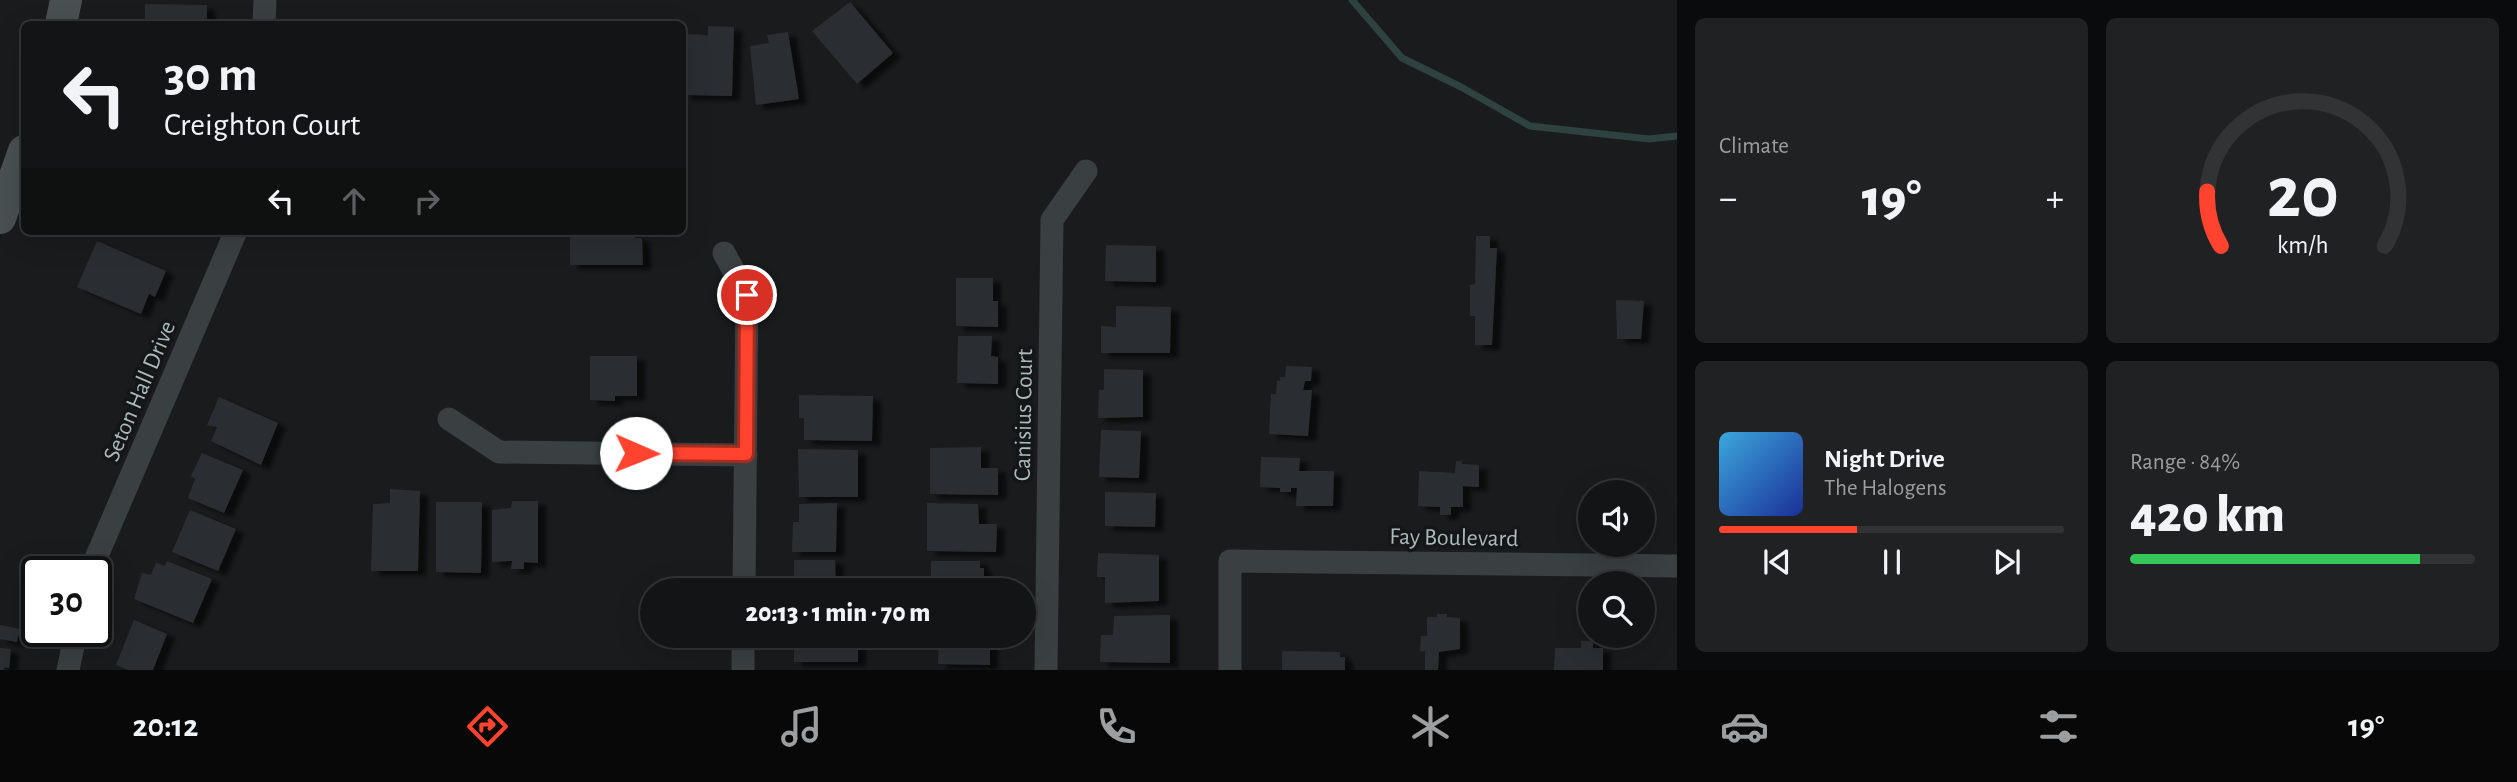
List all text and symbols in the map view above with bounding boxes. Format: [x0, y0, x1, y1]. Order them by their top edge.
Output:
icon: left [49, 49, 140, 140]
text: 30 m [164, 51, 258, 100]
text: Creighton Court [164, 109, 360, 141]
text: Climate [1719, 135, 1789, 158]
text: 20 [2266, 159, 2339, 232]
text: 19° [1862, 173, 1921, 225]
text: − [1719, 180, 1737, 218]
text: + [2046, 180, 2064, 218]
icon: left [262, 182, 300, 220]
icon: ahead [335, 182, 373, 220]
icon: right [408, 182, 446, 220]
text: km/h [2277, 233, 2328, 258]
pin [717, 265, 777, 325]
icon: arrive [728, 276, 766, 314]
street label: Seton Hall Drive [100, 318, 180, 465]
street label: Canisius Court [1011, 348, 1037, 481]
position arrow [599, 416, 673, 490]
text: Night Drive [1824, 446, 1945, 472]
text: Range · 84% [2130, 451, 2240, 474]
text: The Halogens [1824, 477, 1946, 500]
map controls [1578, 480, 1655, 648]
button: sound [1578, 480, 1655, 557]
text: 420 km [2130, 489, 2285, 541]
street label: Fay Boulevard [1389, 525, 1519, 551]
icon: previous [1758, 543, 1796, 581]
icon: pause [1873, 543, 1911, 581]
icon: next [1988, 543, 2026, 581]
speed limit sign: 30 [21, 556, 112, 647]
button: search [1578, 571, 1655, 648]
text: 20:13 · 1 min · 70 m [746, 600, 930, 626]
icon: directions [463, 702, 512, 751]
icon: music [777, 702, 826, 751]
icon: phone [1092, 702, 1141, 751]
icon: climate [1406, 702, 1455, 751]
icon: car [1720, 702, 1769, 751]
icon: filters [2034, 702, 2083, 751]
text: 20:12 [133, 710, 198, 742]
text: 19° [2348, 710, 2384, 742]

